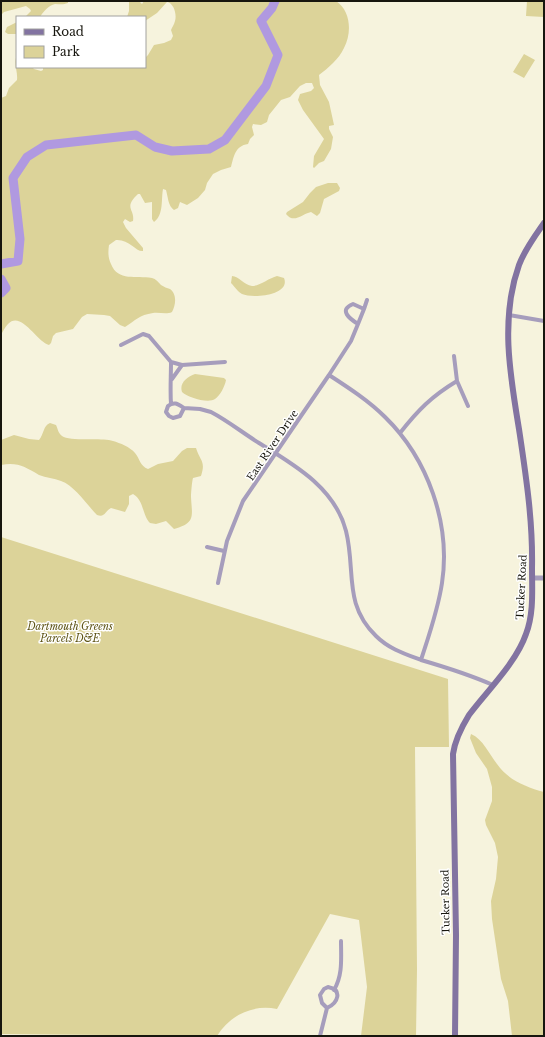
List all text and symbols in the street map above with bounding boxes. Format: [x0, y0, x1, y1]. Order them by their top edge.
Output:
legend [16, 16, 146, 68]
text: Road [52, 24, 84, 39]
text: Park [52, 44, 80, 59]
street label: East River Drive [244, 407, 301, 483]
street label: Tucker Road [513, 554, 530, 620]
park label: Dartmouth Greens Parcels D&E [26, 620, 113, 645]
street label: Tucker Road [438, 869, 453, 935]

